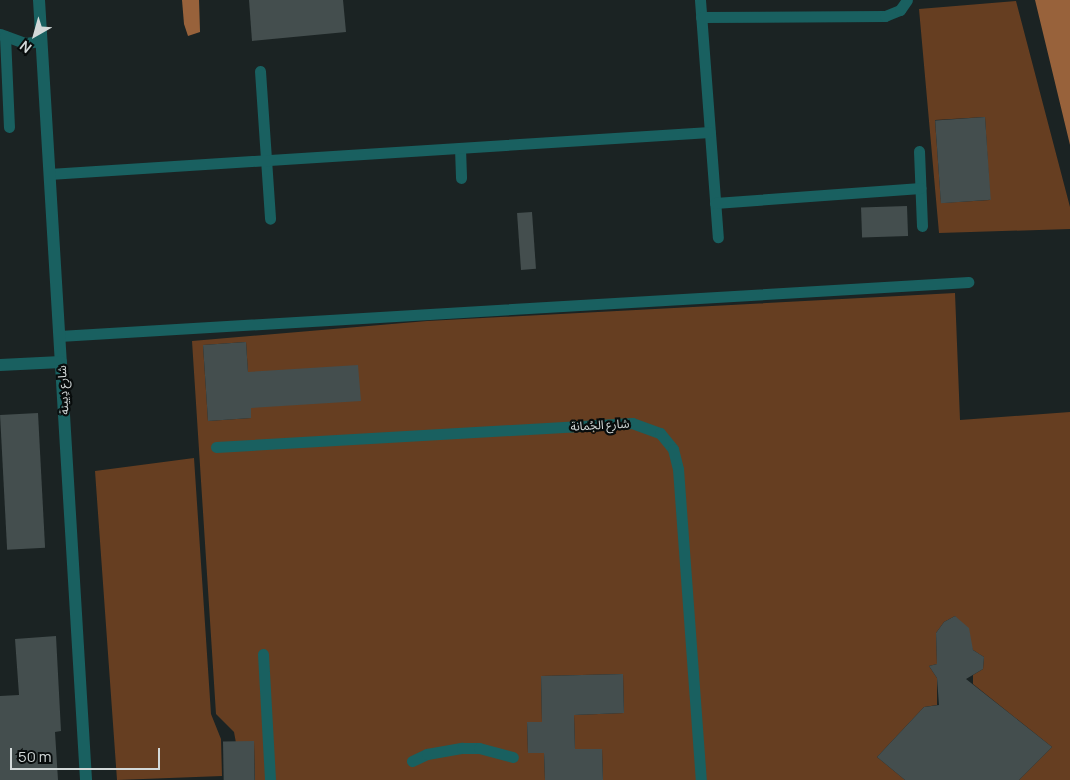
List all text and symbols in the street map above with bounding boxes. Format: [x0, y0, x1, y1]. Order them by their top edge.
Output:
north arrow [10, 10, 60, 60]
text: N [16, 37, 35, 58]
street label: شارع دِيينة [55, 365, 71, 415]
street label: شارع الجُمانة [570, 416, 630, 434]
scale bar [12, 738, 162, 770]
text: 50 m [18, 746, 52, 767]

